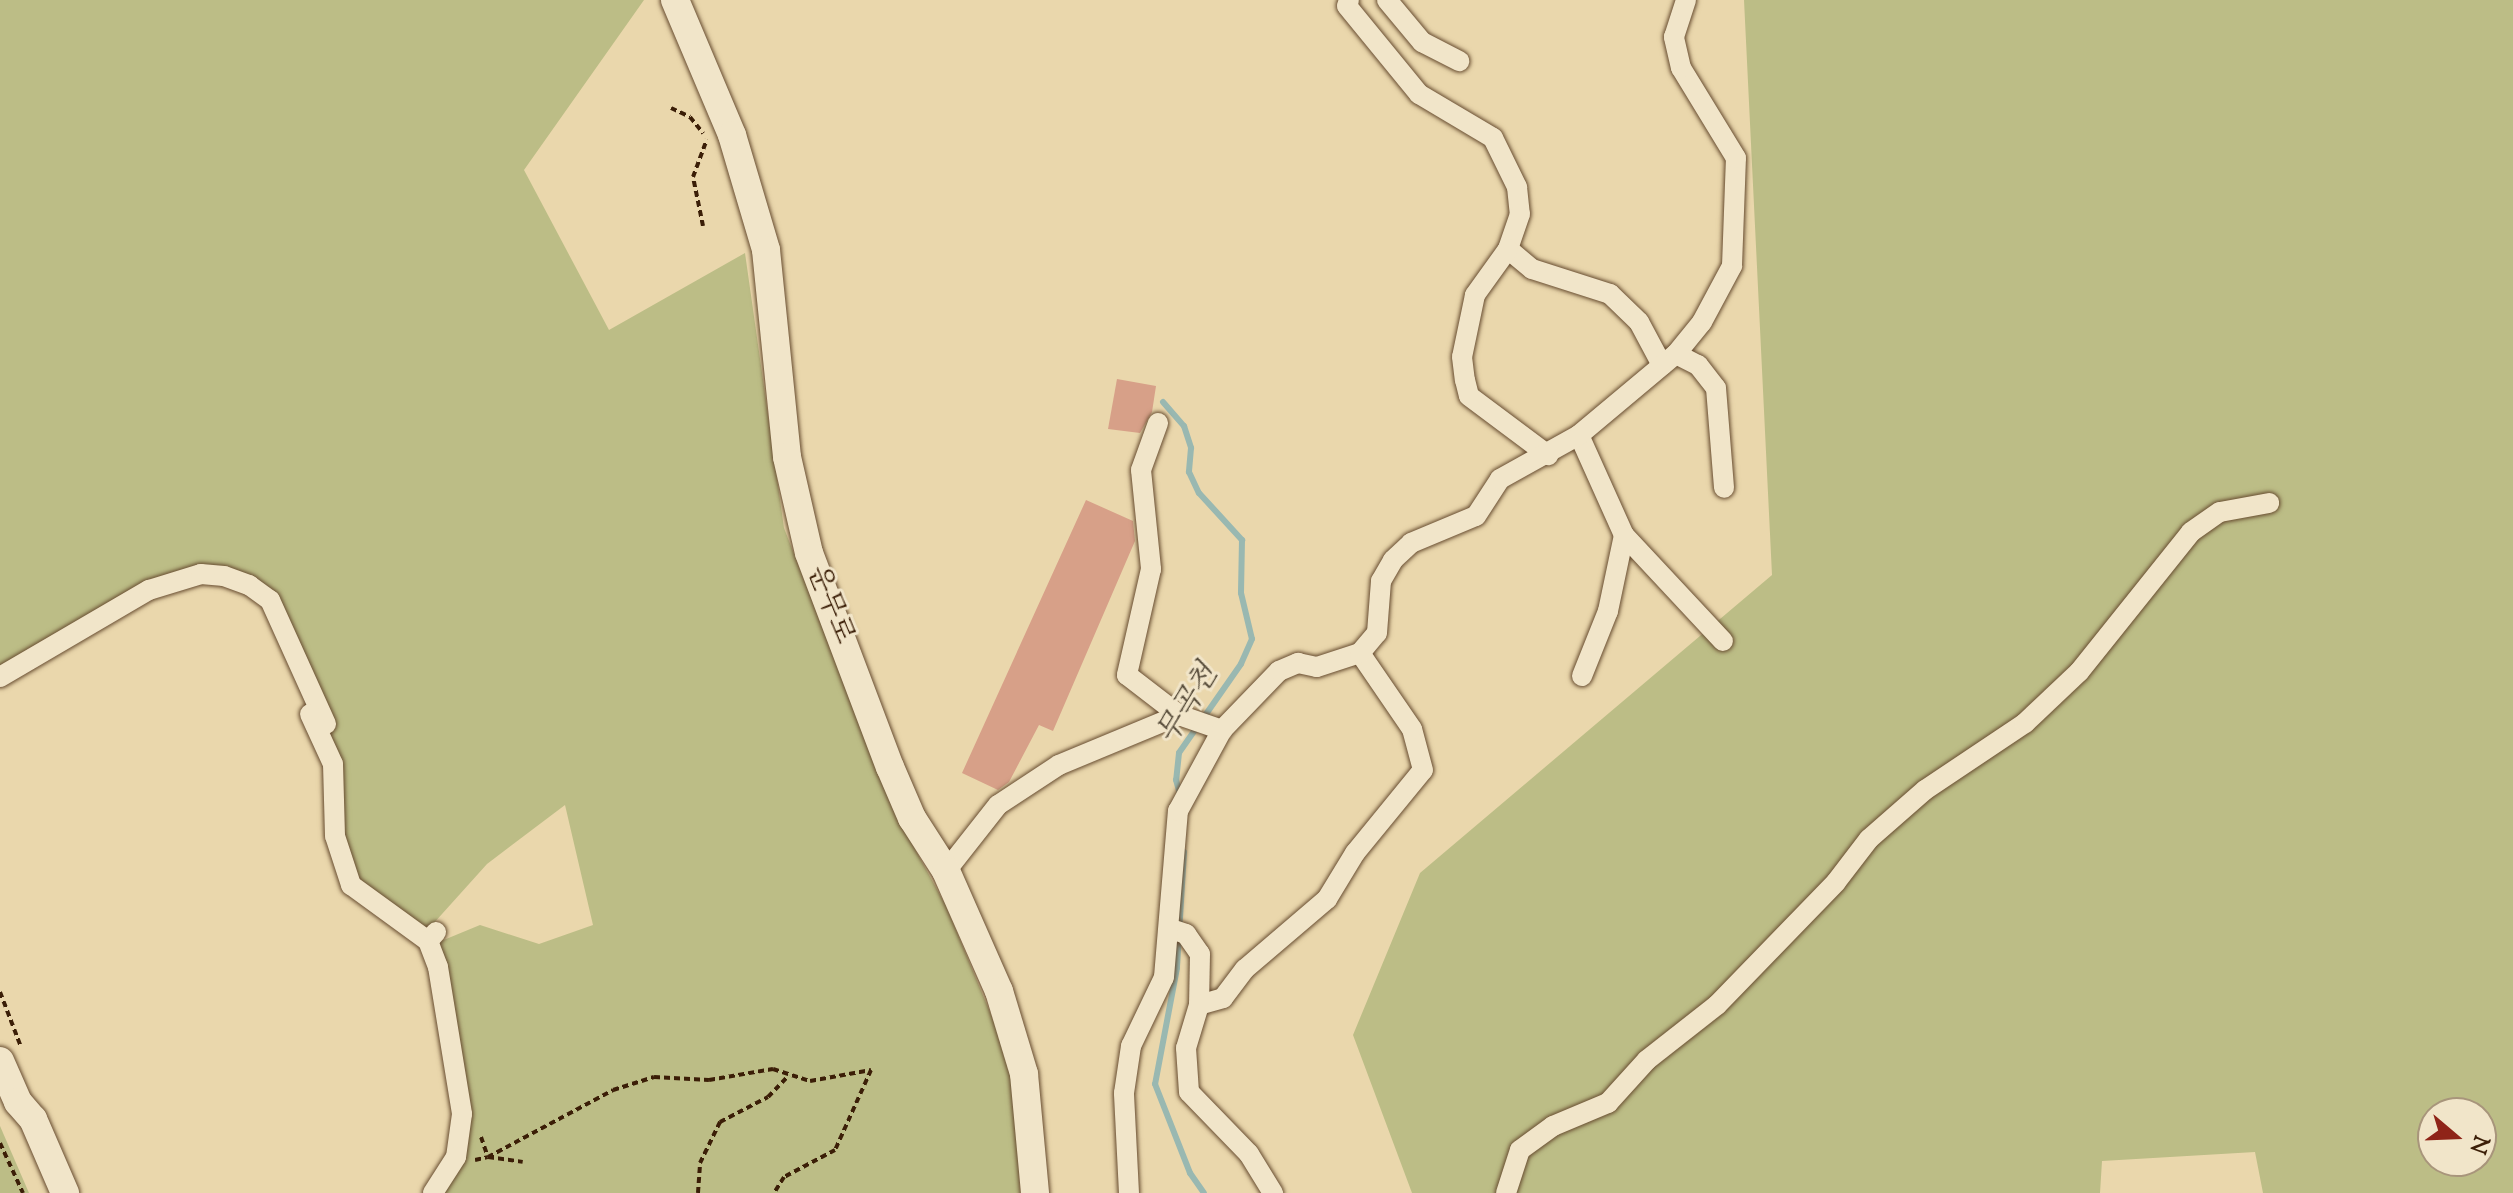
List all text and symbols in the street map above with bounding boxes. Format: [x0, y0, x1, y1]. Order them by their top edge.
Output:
street label: 운무로 [799, 561, 861, 649]
water label: 무곡천 [1151, 659, 1227, 751]
north arrow [2417, 1097, 2497, 1177]
text: N [2460, 1131, 2496, 1158]

